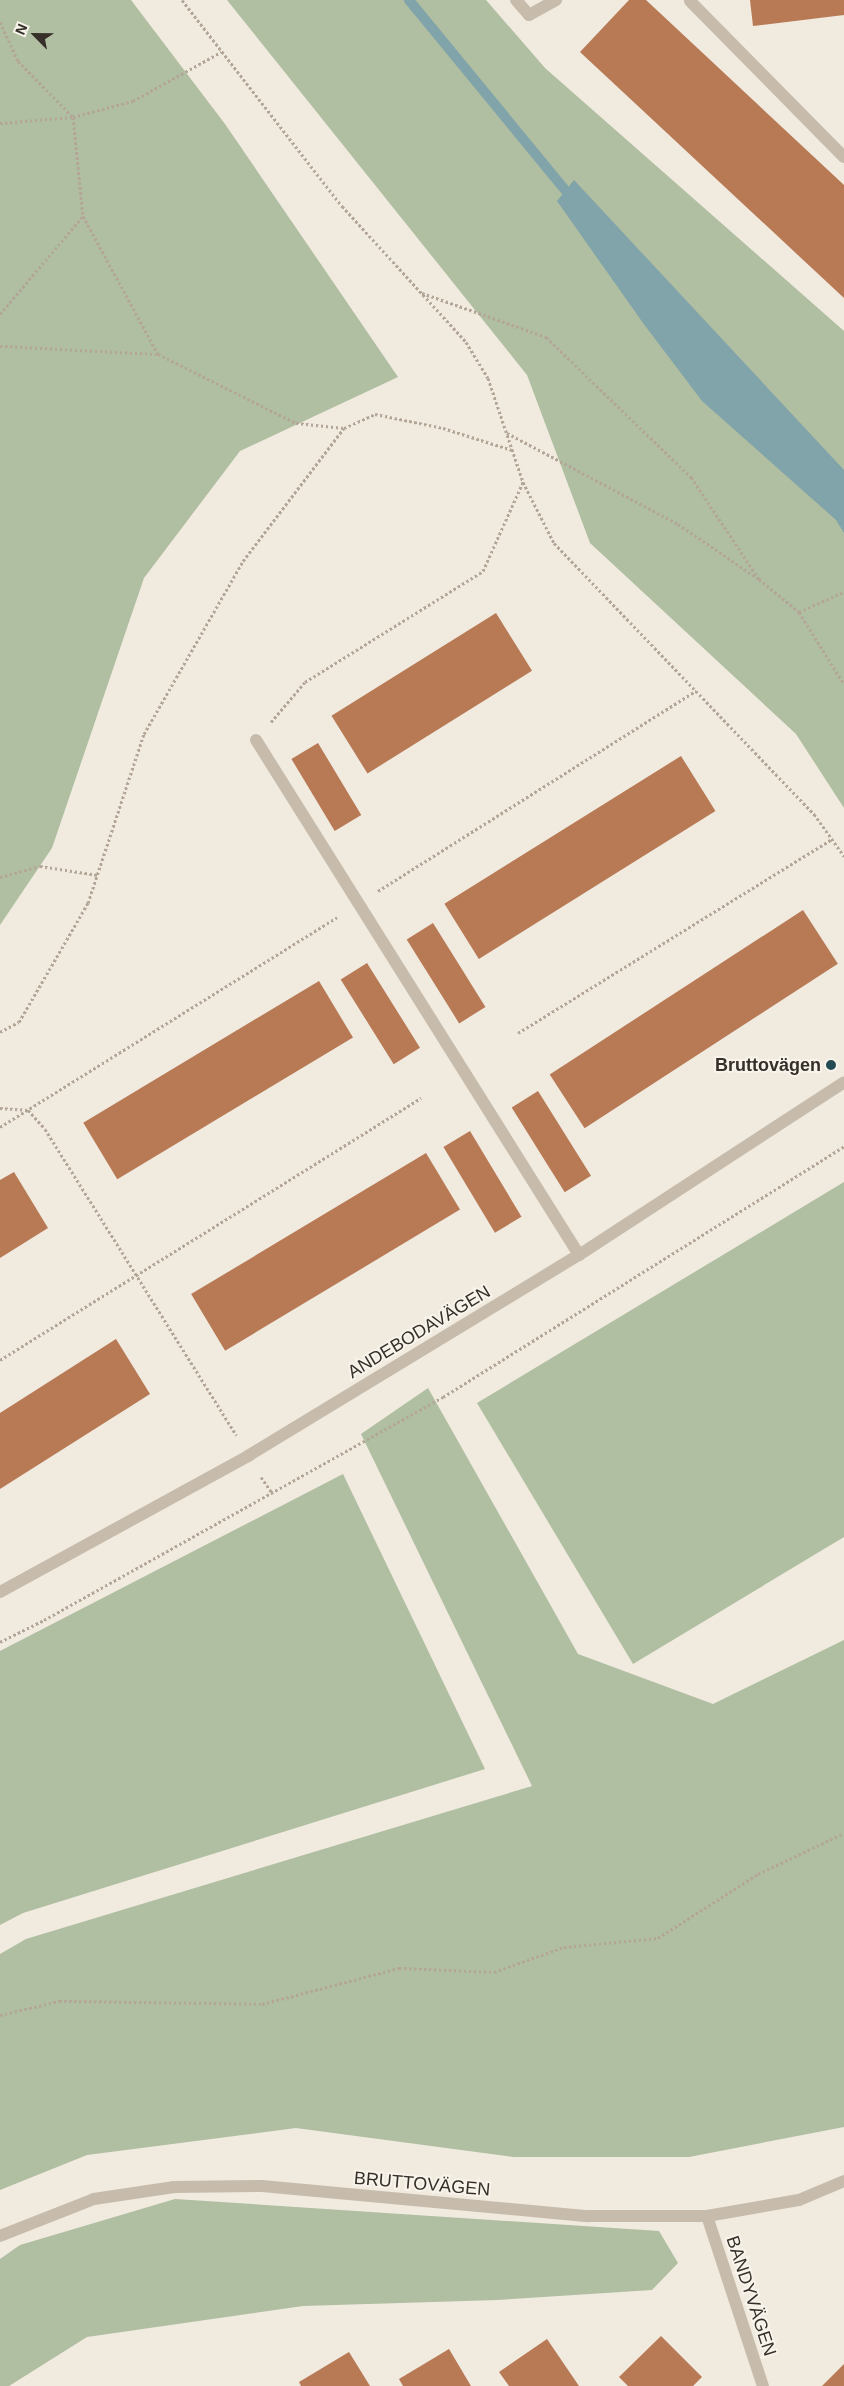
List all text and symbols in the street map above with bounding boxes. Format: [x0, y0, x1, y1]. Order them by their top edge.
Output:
north arrow [10, 10, 60, 60]
text: N [12, 21, 31, 37]
place label: Bruttovägen [715, 1054, 821, 1076]
marker: Bruttovägen [825, 1059, 837, 1071]
street label: ANDEBODAVÄGEN [344, 1281, 494, 1383]
street label: BRUTTOVÄGEN [353, 2167, 491, 2201]
street label: BANDYVÄGEN [721, 2233, 781, 2359]

